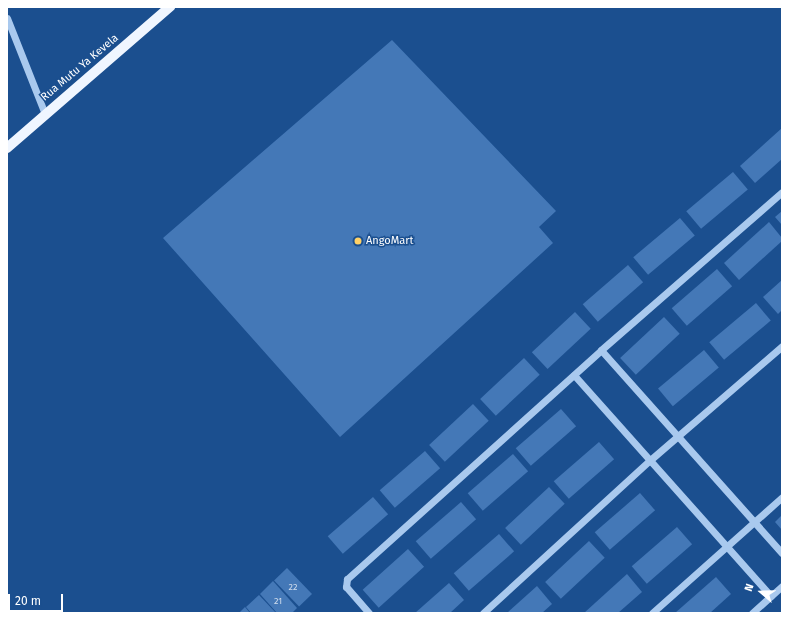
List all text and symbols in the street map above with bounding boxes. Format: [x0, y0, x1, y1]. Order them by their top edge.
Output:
street label: Rua Mutu Ya Kevela [39, 32, 121, 104]
place label: AngoMart [366, 234, 413, 248]
marker: AngoMart [353, 236, 363, 246]
north arrow [741, 572, 781, 612]
house number: 22 [289, 582, 297, 592]
text: N [742, 582, 757, 593]
scale bar [10, 586, 65, 612]
text: 20 m [15, 594, 41, 608]
house number: 21 [274, 596, 282, 606]

